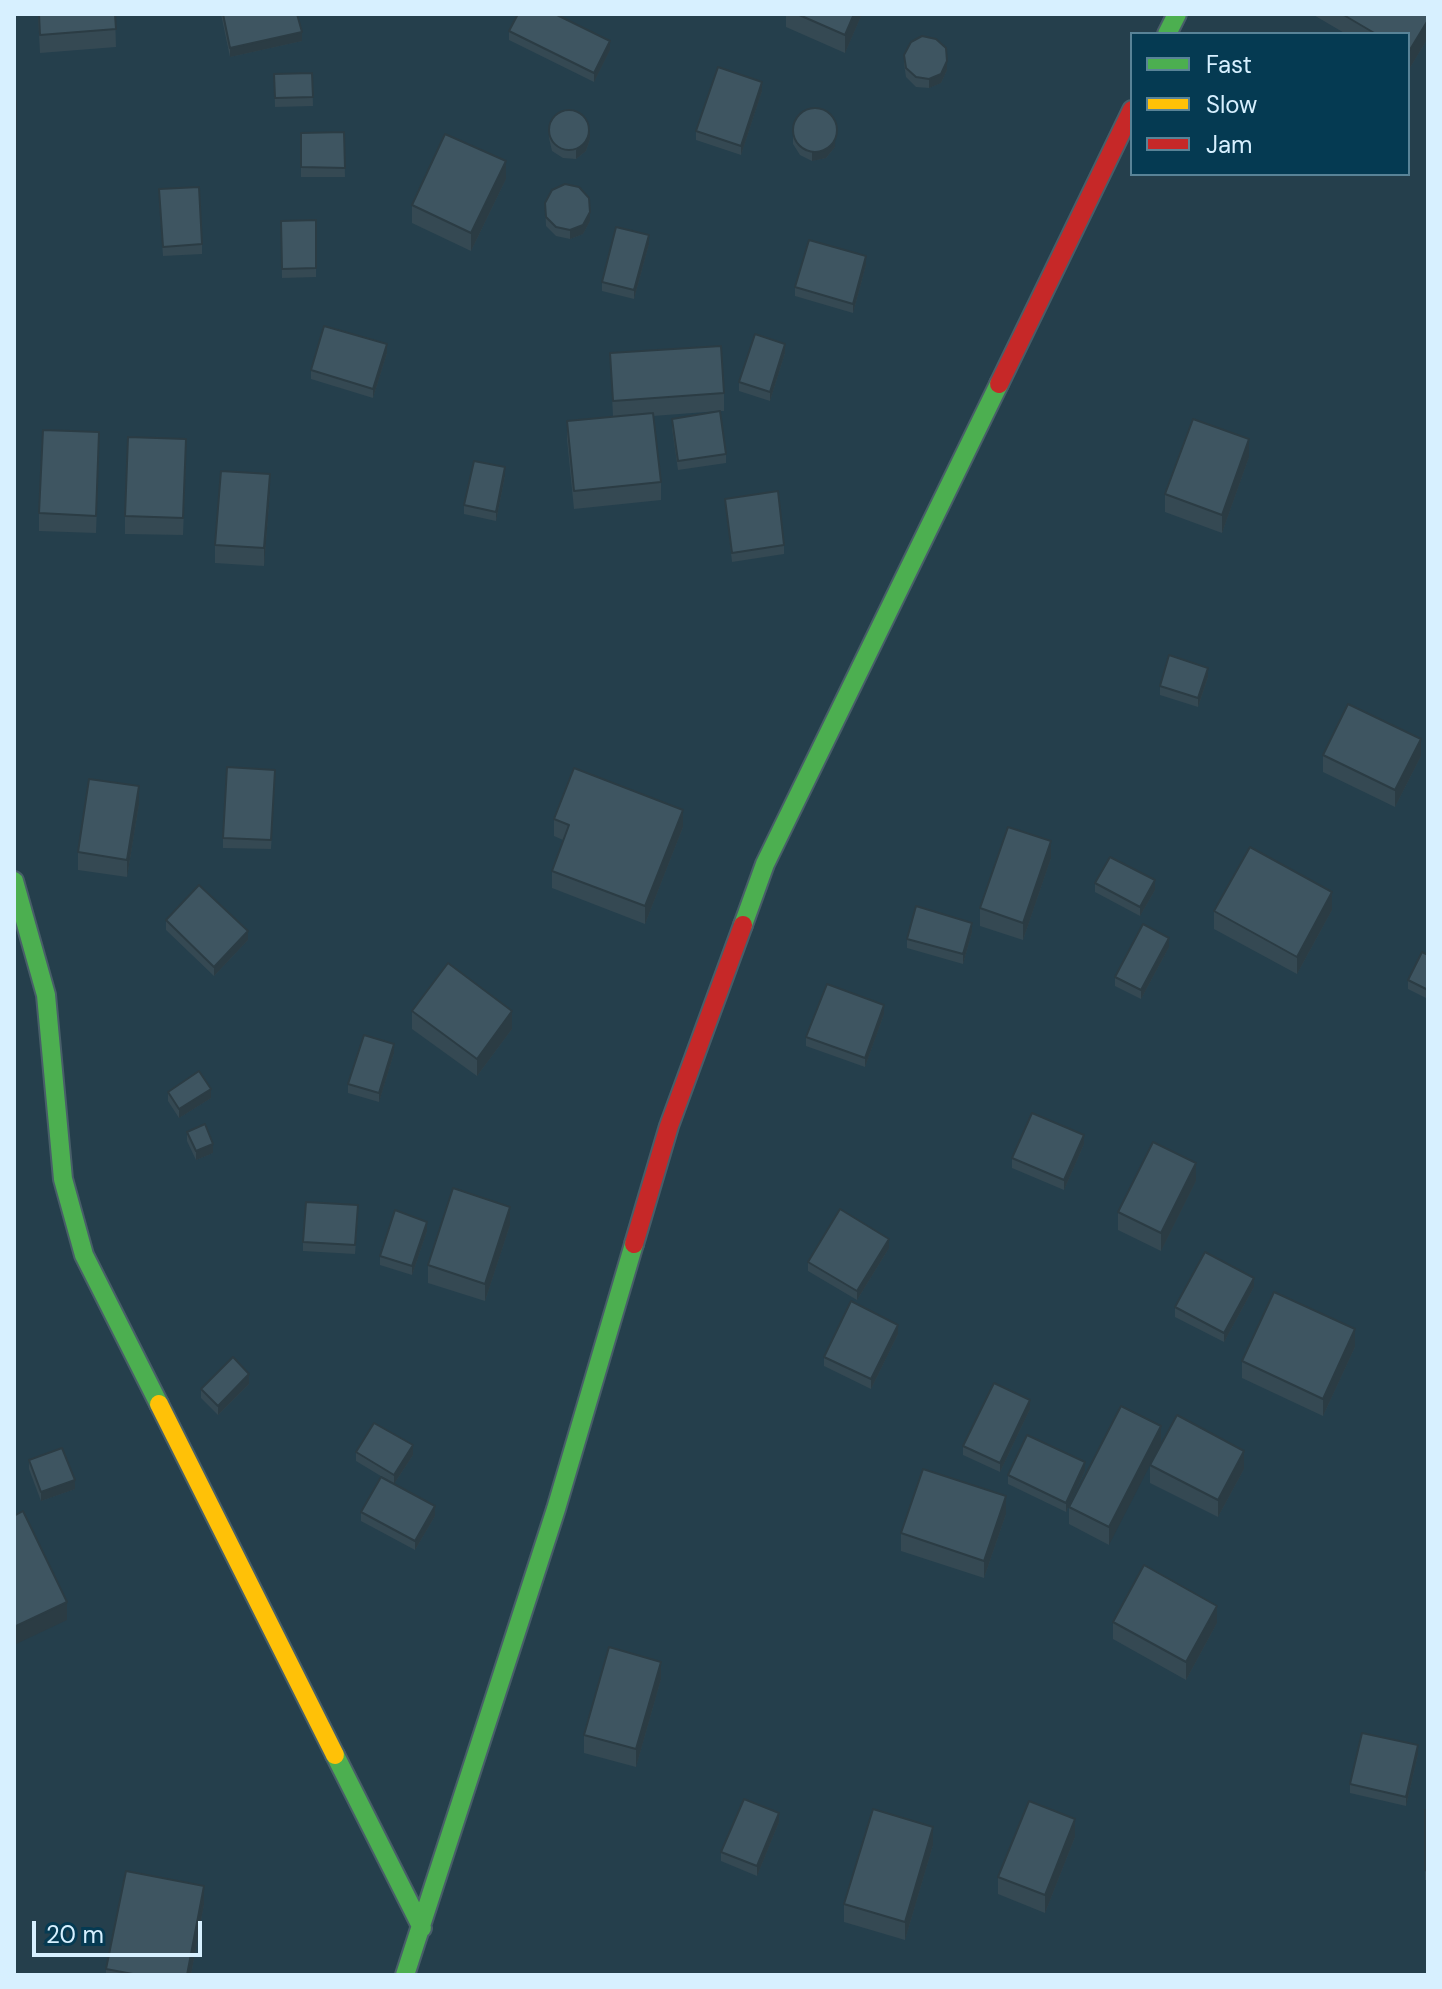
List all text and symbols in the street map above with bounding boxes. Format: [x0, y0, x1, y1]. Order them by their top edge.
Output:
legend [1130, 32, 1410, 176]
text: Fast [1206, 49, 1252, 80]
text: Slow [1206, 89, 1257, 120]
text: Jam [1206, 129, 1252, 160]
scale bar [36, 1905, 206, 1955]
text: 20 m [46, 1919, 104, 1950]

